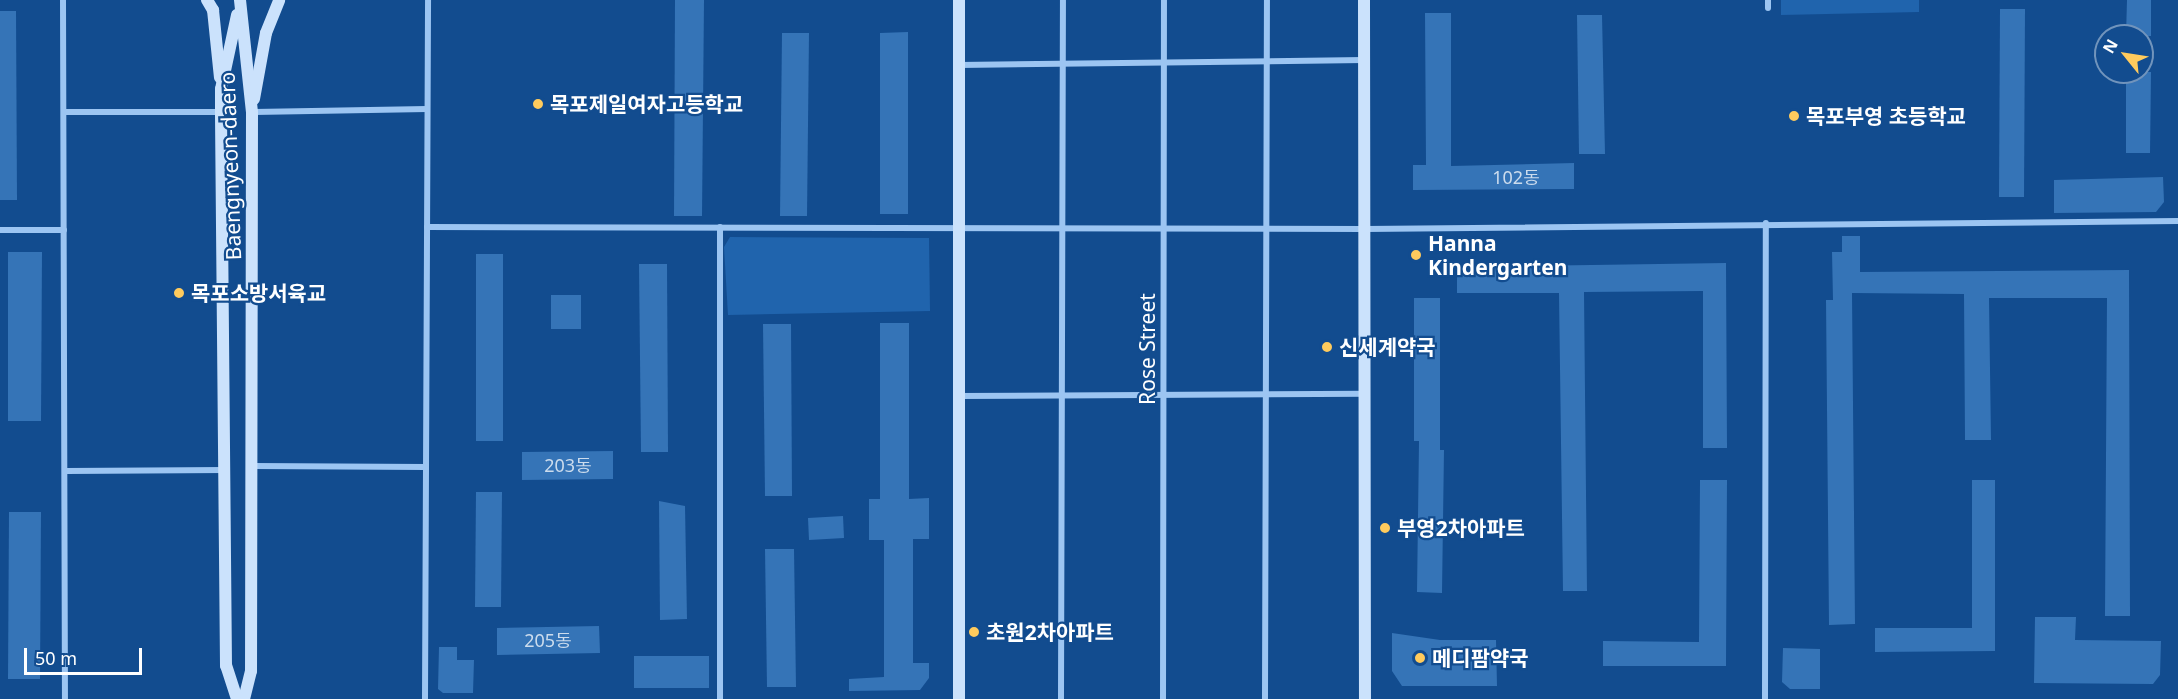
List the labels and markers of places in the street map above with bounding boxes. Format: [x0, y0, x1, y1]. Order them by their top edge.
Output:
place label: 목포제일여자고등학교 [550, 91, 743, 117]
marker: 목포제일여자고등학교 [531, 97, 545, 111]
place label: 목포부영 초등학교 [1806, 103, 1966, 129]
marker: 목포부영 초등학교 [1787, 109, 1801, 123]
place label: Hanna Kindergarten [1428, 230, 1567, 280]
marker: Hanna Kindergarten [1409, 248, 1423, 262]
place label: 목포소방서육교 [191, 280, 326, 306]
marker: 목포소방서육교 [172, 286, 186, 300]
place label: 신세계약국 [1339, 334, 1436, 360]
marker: 신세계약국 [1320, 340, 1334, 354]
place label: 부영2차아파트 [1397, 515, 1525, 541]
marker: 부영2차아파트 [1378, 521, 1392, 535]
place label: 초원2차아파트 [986, 619, 1114, 645]
marker: 초원2차아파트 [967, 625, 981, 639]
place label: 메디팜약국 [1432, 645, 1529, 671]
marker: 메디팜약국 [1413, 651, 1427, 665]

